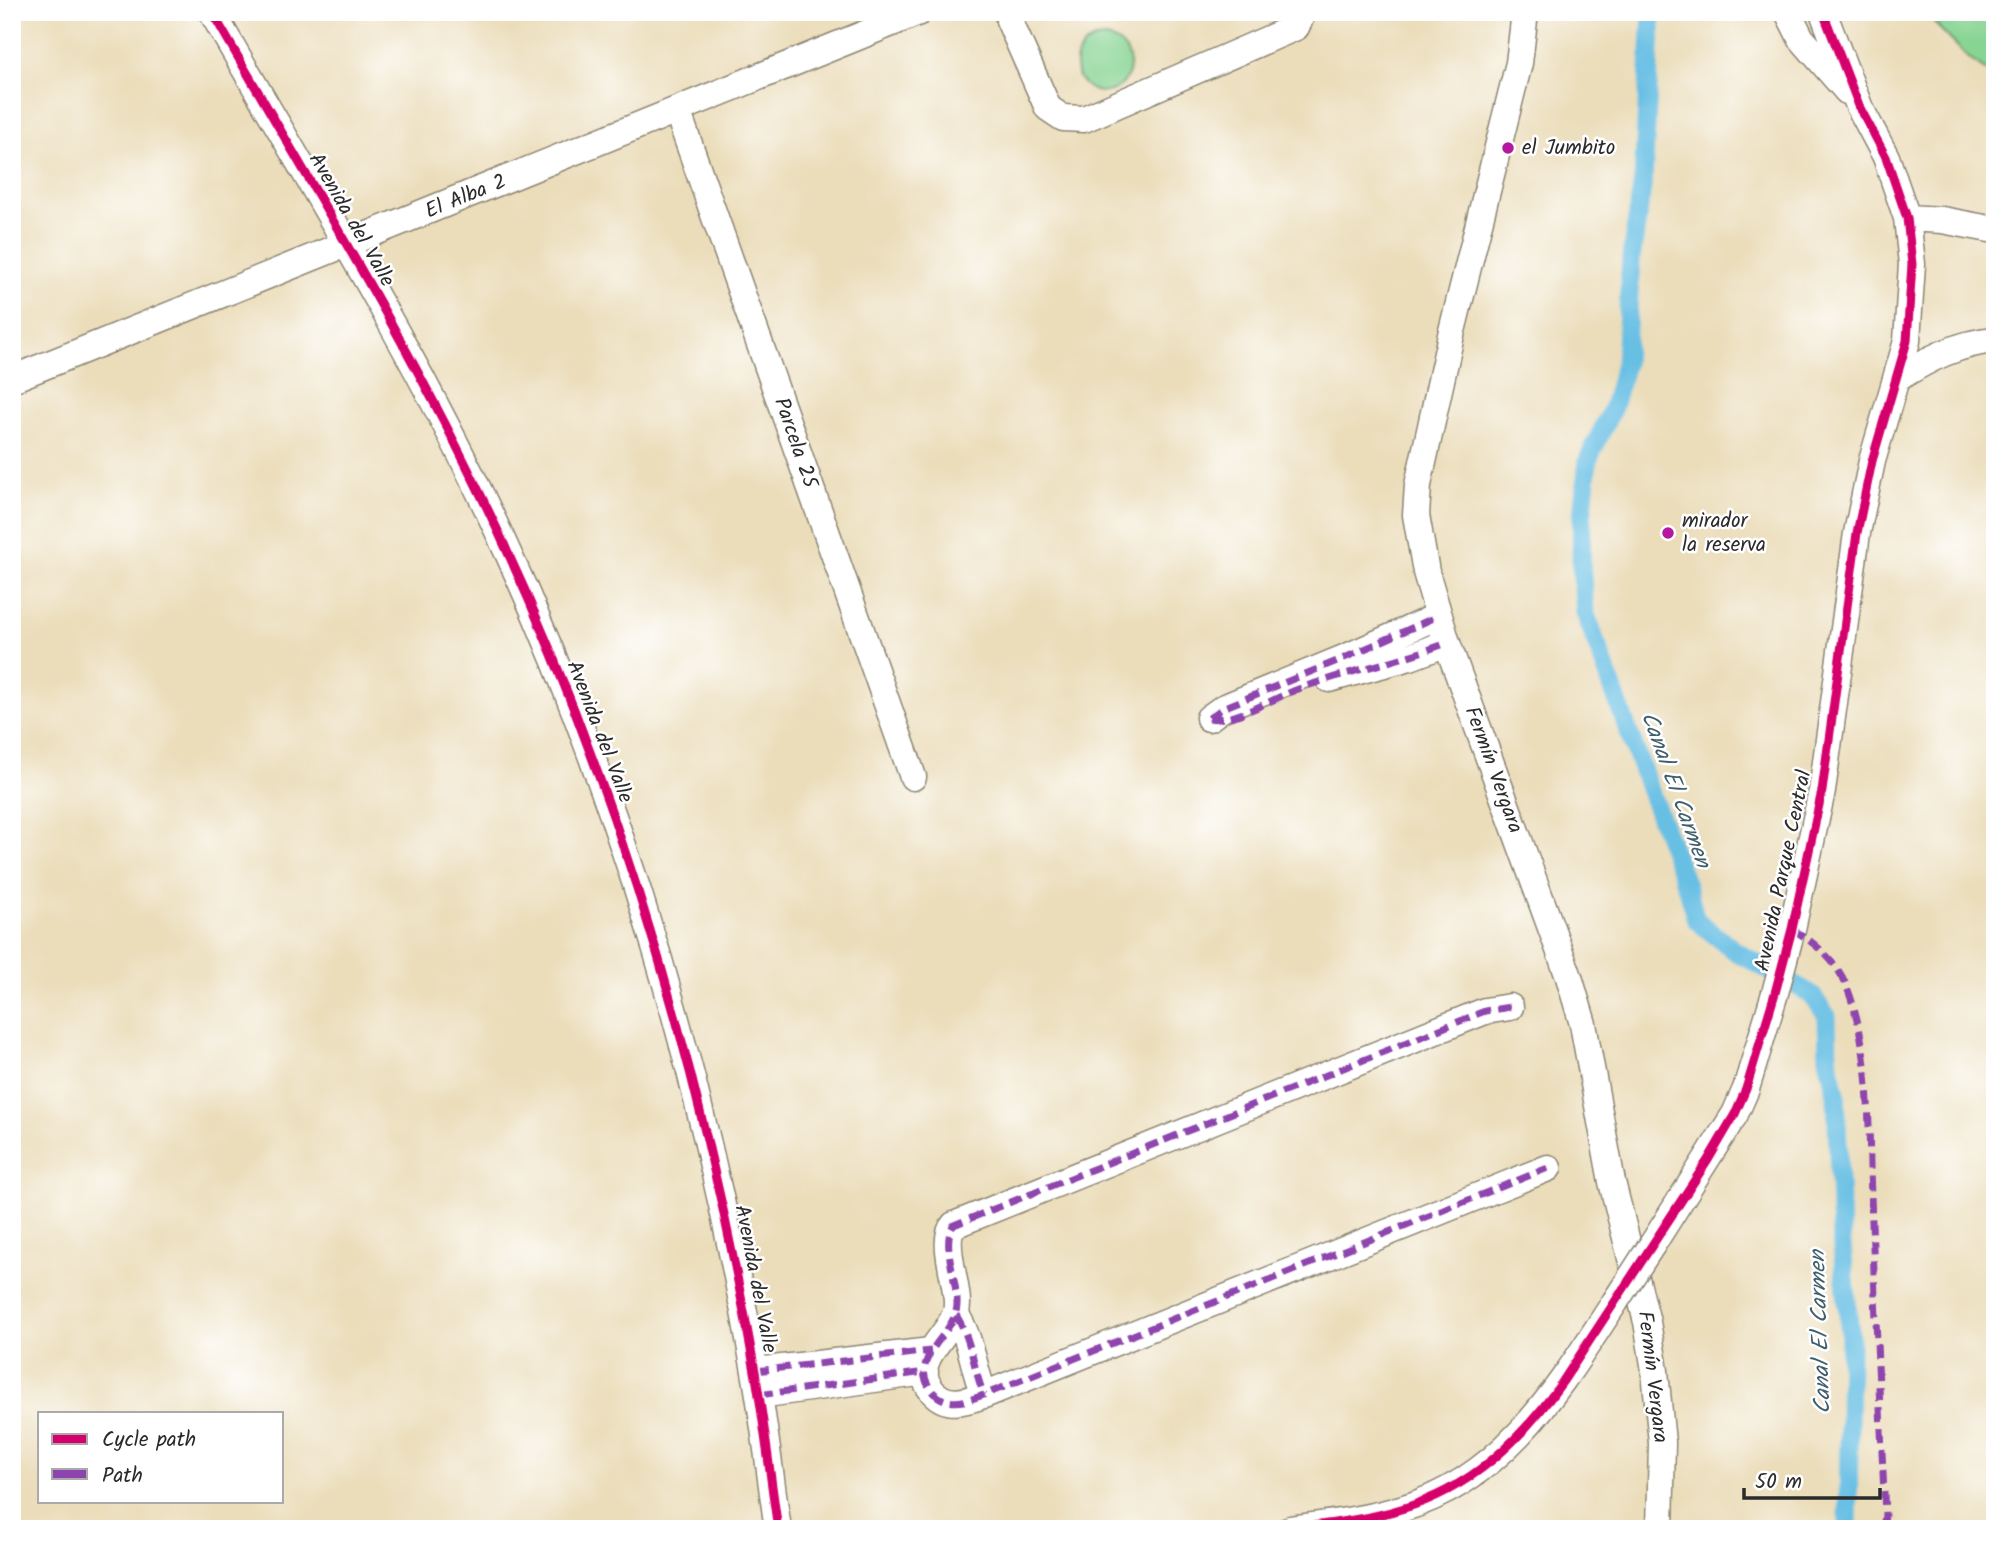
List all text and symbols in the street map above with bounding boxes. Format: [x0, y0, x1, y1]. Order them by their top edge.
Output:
place label: el Jumbito [1522, 132, 1615, 165]
marker: el Jumbito [1500, 140, 1516, 156]
street label: Avenida del Valle [299, 147, 403, 294]
street label: El Alba 2 [420, 166, 512, 228]
street label: Parcela 25 [764, 393, 826, 494]
place label: mirador la reserva [1682, 505, 1766, 562]
marker: mirador la reserva [1660, 525, 1676, 541]
street label: Avenida del Valle [557, 656, 642, 809]
street label: Fermín Vergara [1455, 702, 1531, 838]
water label: Canal El Carmen [1630, 707, 1721, 875]
street label: Avenida Parque Central [1747, 767, 1821, 975]
street label: Avenida del Valle [724, 1202, 786, 1356]
water label: Canal El Carmen [1800, 1248, 1842, 1415]
street label: Fermín Vergara [1628, 1309, 1676, 1445]
legend [38, 1412, 284, 1502]
text: Cycle path [102, 1424, 196, 1457]
scale bar [1744, 1457, 1881, 1501]
text: Path [102, 1460, 143, 1493]
text: 50 m [1755, 1466, 1802, 1499]

